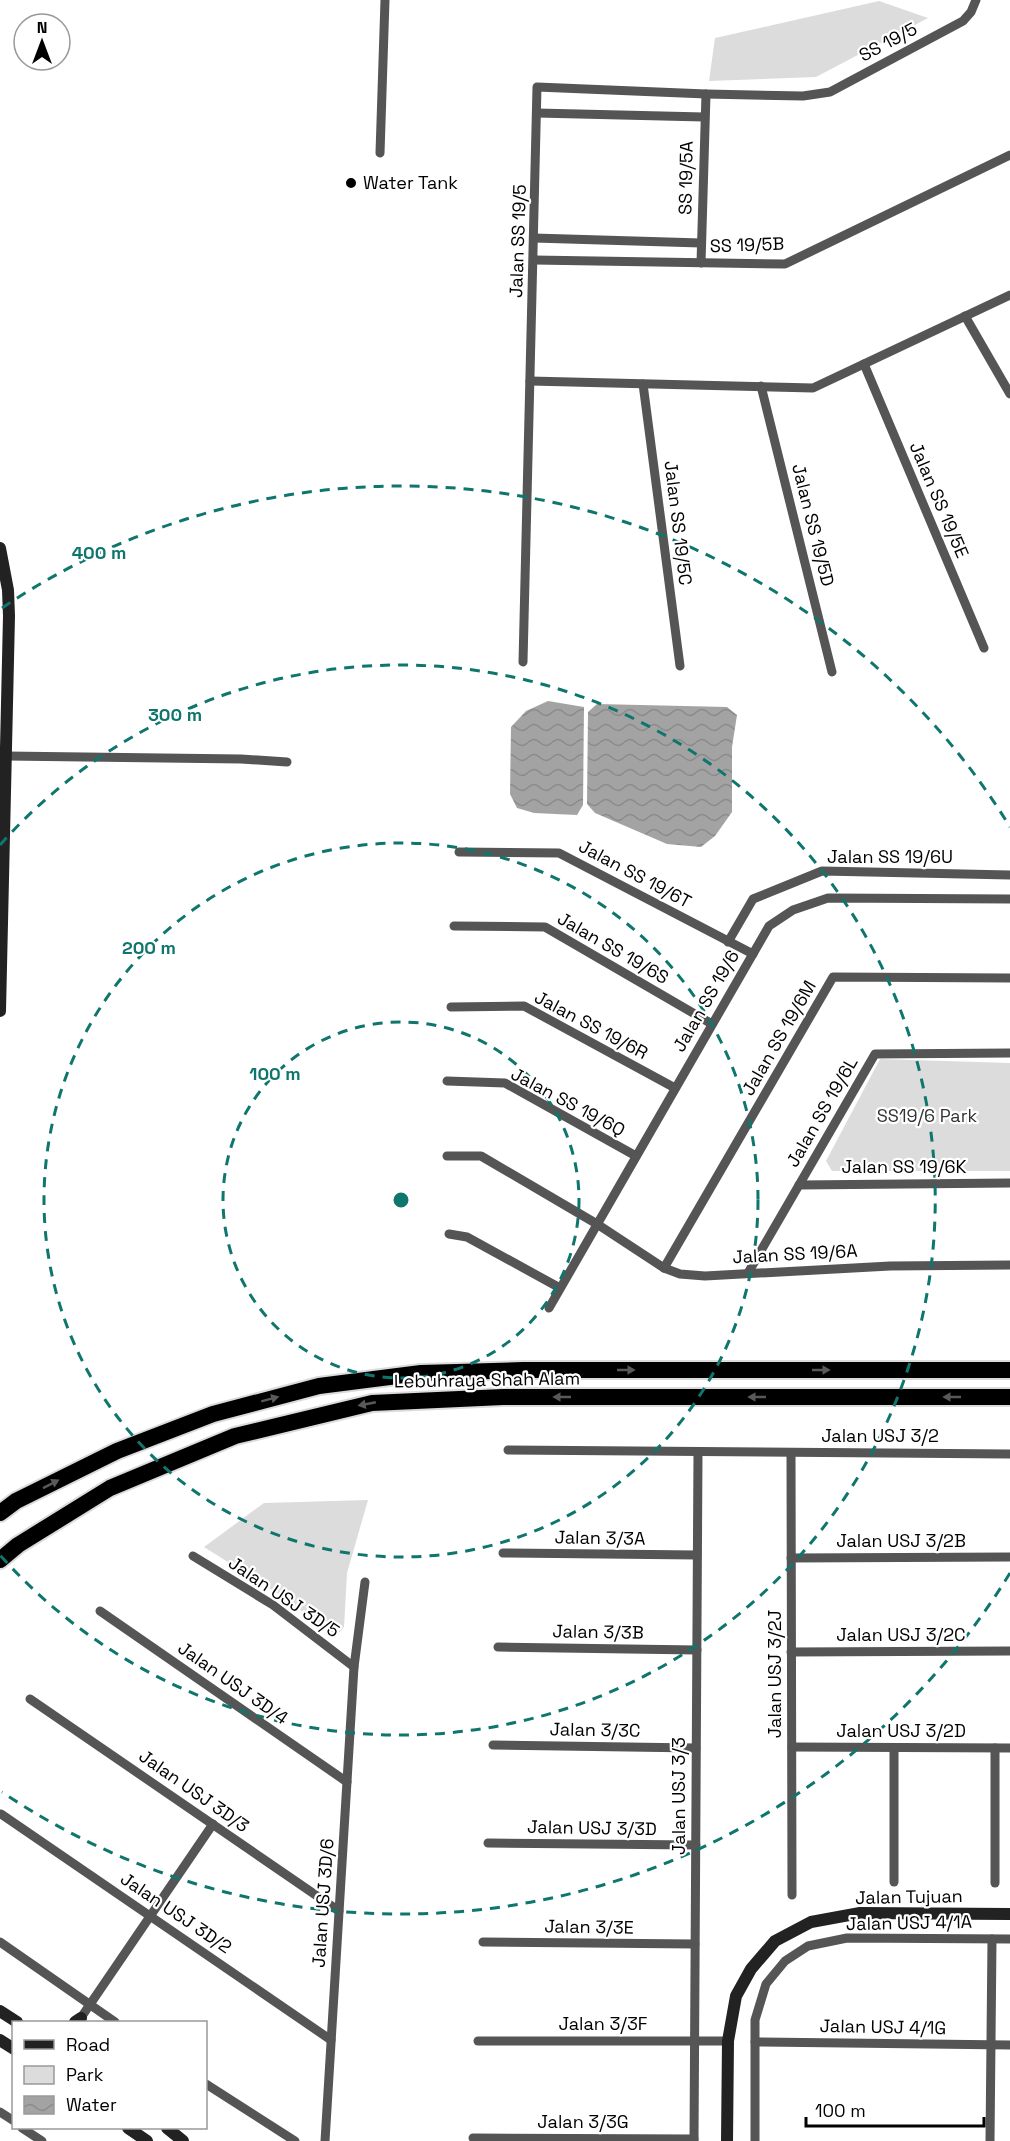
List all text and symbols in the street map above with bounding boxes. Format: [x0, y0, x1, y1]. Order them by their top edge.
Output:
north arrow [12, 12, 72, 72]
text: N [37, 17, 47, 38]
street label: SS 19/5 [855, 17, 921, 66]
street label: SS 19/5A [673, 141, 698, 215]
place label: Water Tank [363, 171, 458, 194]
marker: Water Tank [344, 176, 358, 190]
street label: Jalan SS 19/5 [504, 184, 531, 298]
street label: SS 19/5B [709, 232, 785, 257]
street label: Jalan SS 19/5E [905, 438, 974, 561]
street label: Jalan SS 19/5C [659, 459, 698, 586]
street label: Jalan SS 19/5D [787, 461, 840, 589]
text: 400 m [72, 541, 126, 564]
text: 300 m [148, 703, 202, 726]
street label: Jalan SS 19/6T [575, 834, 696, 913]
street label: Jalan SS 19/6U [827, 845, 953, 868]
street label: Jalan SS 19/6S [553, 906, 673, 989]
text: 200 m [122, 936, 176, 959]
street label: Jalan SS 19/6 [667, 946, 744, 1056]
street label: Jalan SS 19/6M [736, 976, 821, 1100]
street label: Jalan SS 19/6R [531, 985, 652, 1064]
street label: Jalan SS 19/6L [781, 1052, 863, 1171]
text: 100 m [249, 1062, 301, 1085]
street label: Jalan SS 19/6Q [507, 1062, 629, 1141]
park label: SS19/6 Park [877, 1104, 977, 1127]
street label: Jalan SS 19/6K [842, 1155, 966, 1178]
centre of rings [391, 1190, 411, 1210]
street label: Jalan SS 19/6A [732, 1239, 858, 1268]
one-way arrow [617, 1365, 636, 1375]
one-way arrow [812, 1365, 831, 1375]
street label: Lebuhraya Shah Alam [394, 1366, 580, 1393]
one-way arrow [552, 1392, 571, 1402]
one-way arrow [747, 1392, 766, 1402]
one-way arrow [942, 1392, 961, 1402]
one-way arrow [261, 1394, 279, 1404]
one-way arrow [357, 1400, 376, 1409]
street label: Jalan USJ 3/2 [821, 1424, 939, 1447]
one-way arrow [42, 1479, 59, 1489]
street label: Jalan 3/3A [554, 1525, 646, 1550]
street label: Jalan USJ 3/2B [836, 1529, 966, 1552]
street label: Jalan USJ 3D/5 [224, 1551, 344, 1642]
street label: Jalan USJ 3/2J [763, 1610, 786, 1738]
street label: Jalan 3/3B [552, 1619, 644, 1644]
street label: Jalan USJ 3/2C [836, 1623, 966, 1646]
street label: Jalan USJ 3D/4 [174, 1636, 293, 1729]
street label: Jalan 3/3C [549, 1717, 641, 1742]
street label: Jalan USJ 3/2D [836, 1719, 966, 1742]
street label: Jalan USJ 3/3 [667, 1737, 690, 1855]
street label: Jalan USJ 3D/3 [135, 1744, 254, 1837]
street label: Jalan USJ 3/3D [527, 1815, 657, 1840]
street label: Jalan USJ 3D/6 [307, 1838, 338, 1968]
street label: Jalan USJ 3D/2 [116, 1867, 236, 1958]
street label: Jalan Tujuan [855, 1884, 963, 1909]
street label: Jalan USJ 4/1A [846, 1910, 972, 1935]
street label: Jalan 3/3E [544, 1914, 634, 1939]
street label: Jalan 3/3F [558, 2012, 648, 2035]
street label: Jalan USJ 4/1G [819, 2014, 947, 2039]
legend [12, 2021, 207, 2129]
text: Road [66, 2033, 110, 2056]
text: Park [66, 2063, 104, 2086]
scale bar [806, 2090, 984, 2128]
text: Water [66, 2093, 117, 2116]
text: 100 m [815, 2099, 866, 2122]
street label: Jalan 3/3G [537, 2110, 629, 2133]

